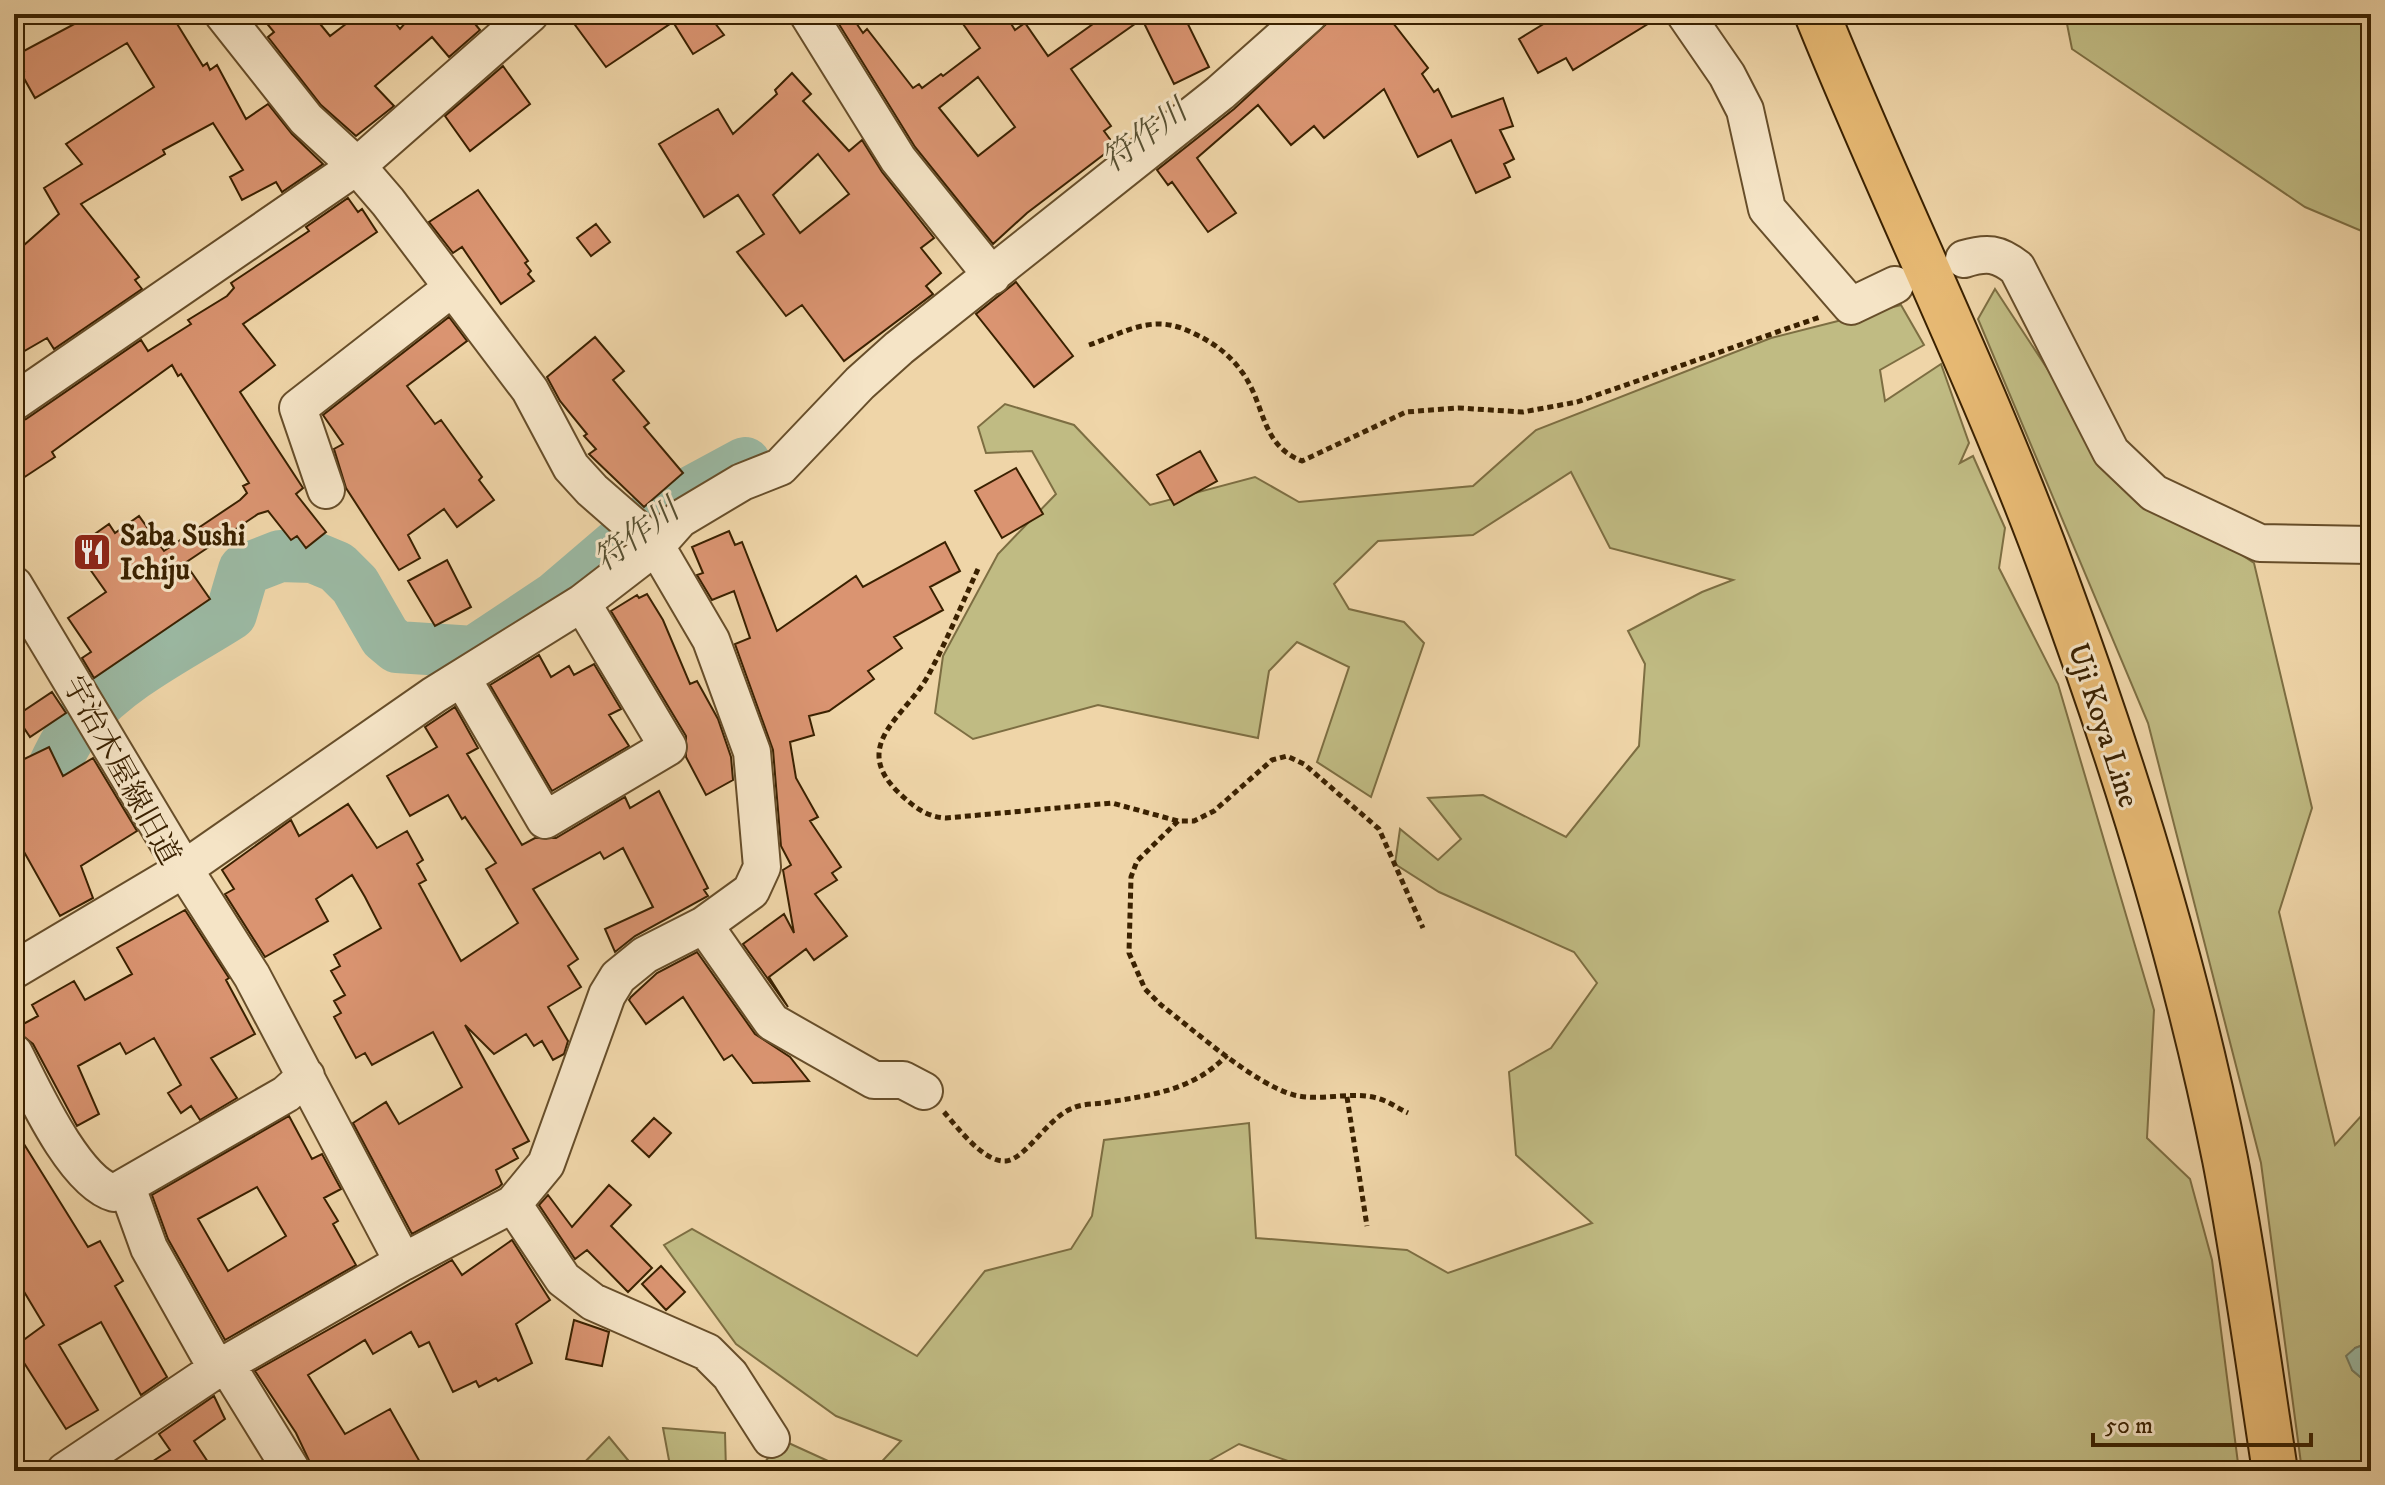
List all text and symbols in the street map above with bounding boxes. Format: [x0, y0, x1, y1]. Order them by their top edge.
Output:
water label: 符作川 [1095, 90, 1198, 181]
water label: 符作川 [587, 489, 690, 580]
place label: Saba Sushi Ichiju [120, 518, 246, 589]
restaurant icon: Saba Sushi Ichiju [71, 531, 113, 573]
street label: Uji Koya Line [2059, 639, 2147, 812]
street label: 宇治木屋線旧道 [54, 670, 188, 872]
scale bar [2093, 1397, 2311, 1447]
text: 50 m [2105, 1411, 2153, 1441]

